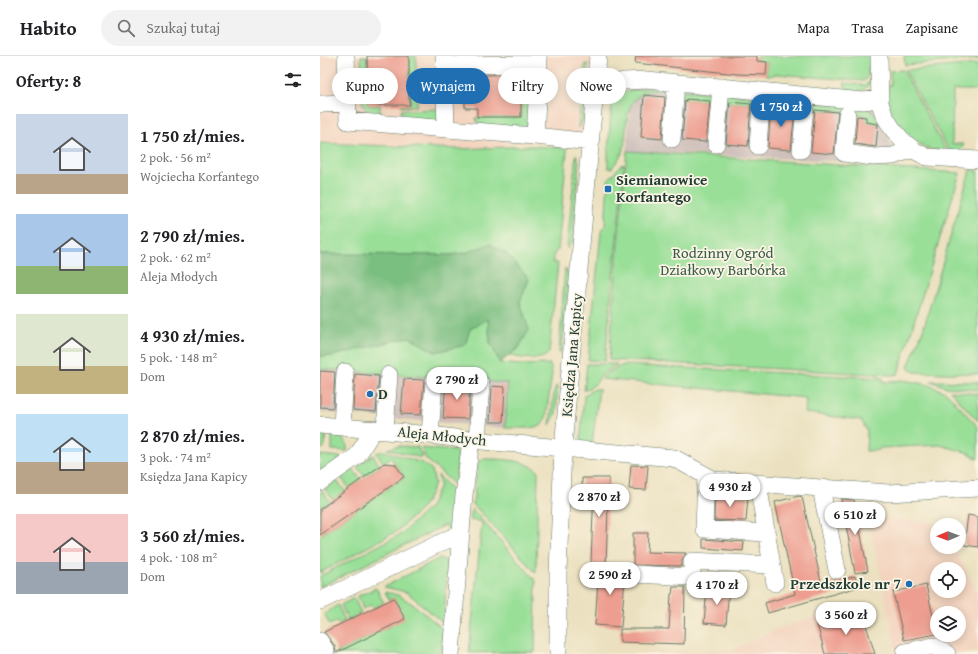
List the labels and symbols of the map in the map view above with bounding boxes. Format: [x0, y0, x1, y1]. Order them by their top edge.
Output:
pin: 1 750 zł [740, 94, 822, 128]
place label: Siemianowice Korfantego [616, 169, 707, 207]
marker: Siemianowice Korfantego [603, 184, 613, 194]
park label: Rodzinny Ogród Działkowy Barbórka [660, 242, 786, 280]
street label: Księdza Jana Kapicy [556, 292, 587, 418]
pin: 2 790 zł [416, 367, 498, 401]
place label: D [378, 383, 388, 404]
marker: D [365, 389, 375, 399]
street label: Aleja Młodych [396, 420, 488, 451]
pin: 4 930 zł [689, 474, 771, 508]
pin: 2 870 zł [558, 484, 640, 518]
pin: 6 510 zł [814, 502, 896, 536]
north arrow [930, 518, 966, 554]
pin: 2 590 zł [569, 562, 651, 596]
pin: 4 170 zł [676, 572, 758, 606]
place label: Przedszkole nr 7 [790, 573, 901, 594]
marker: Przedszkole nr 7 [904, 579, 914, 589]
pin: 3 560 zł [805, 602, 887, 636]

